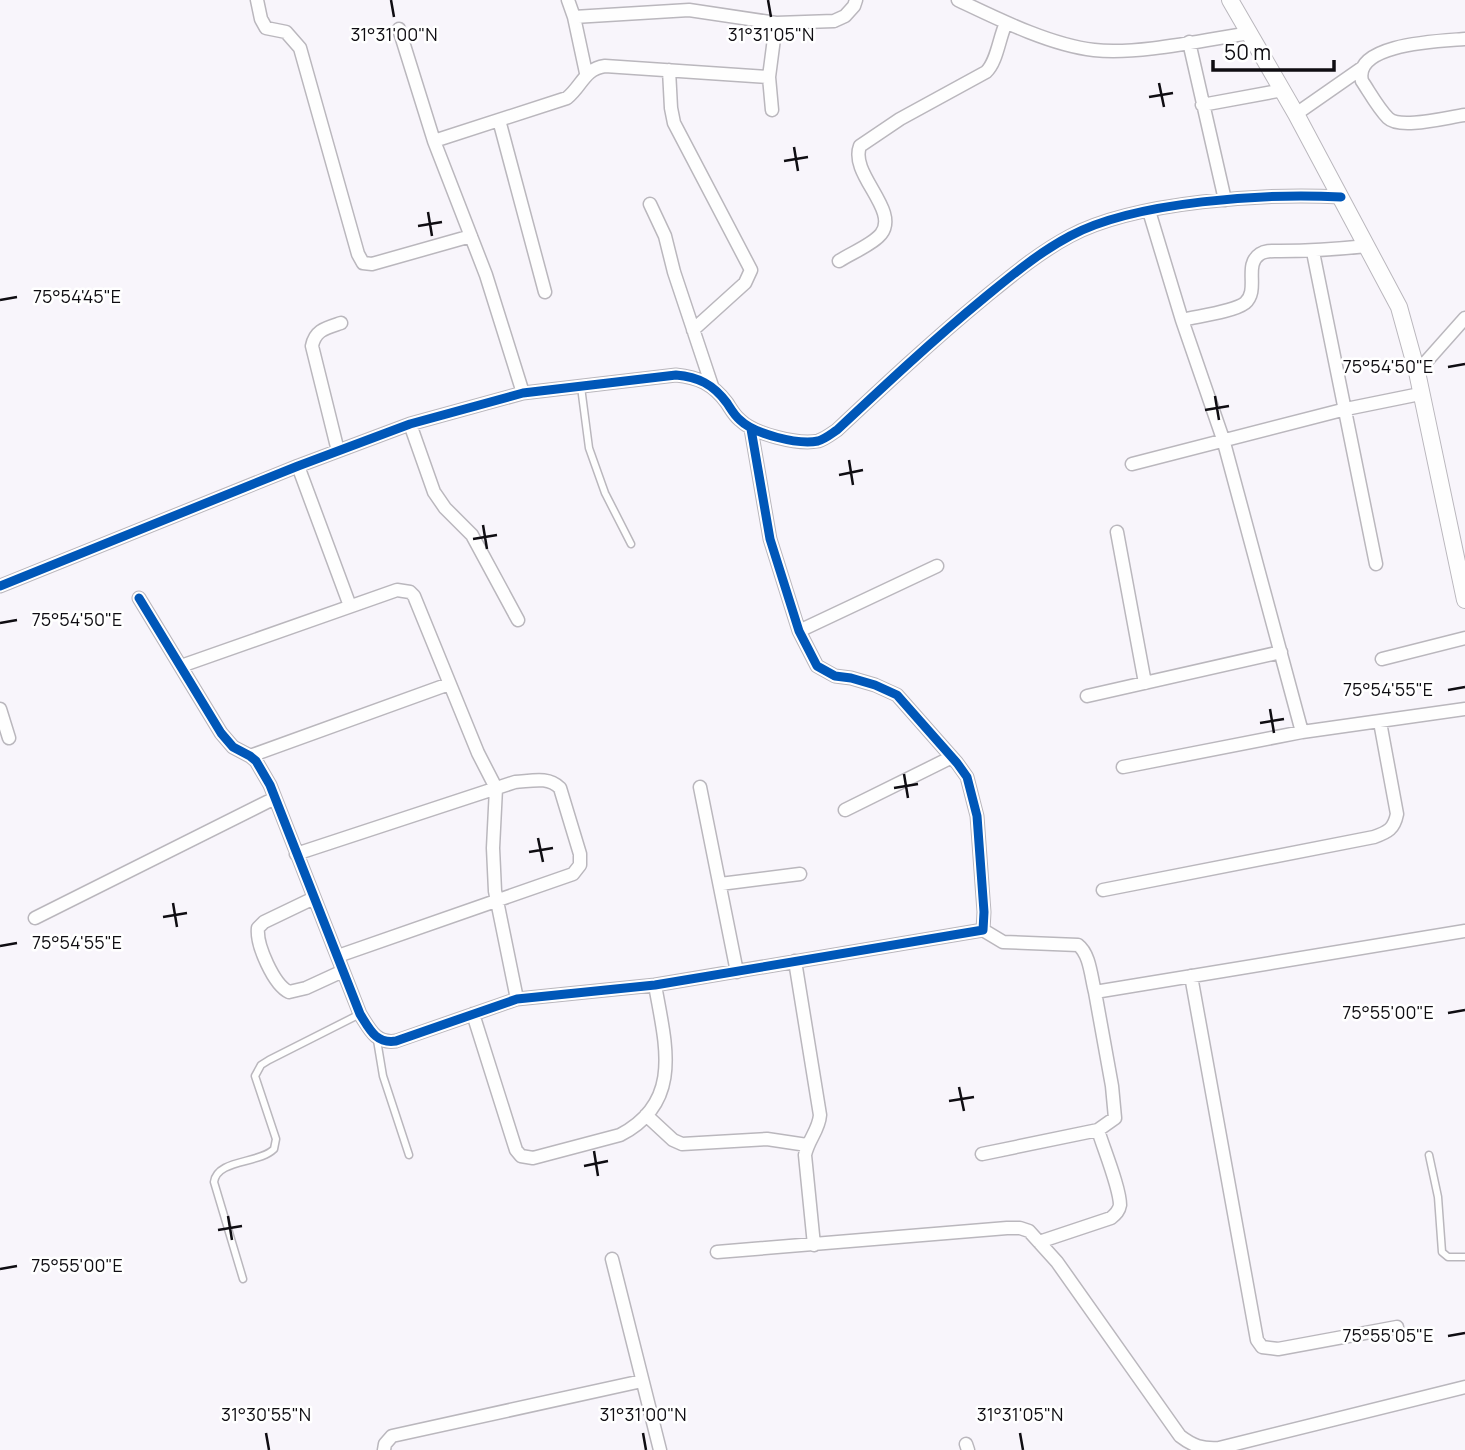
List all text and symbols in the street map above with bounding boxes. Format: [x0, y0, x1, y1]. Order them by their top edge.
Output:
text: 31°31'00"N [350, 22, 438, 46]
text: 31°31'05"N [728, 22, 814, 46]
scale bar [1213, 28, 1334, 72]
text: 50 m [1224, 38, 1271, 66]
text: 75°54'45"E [33, 284, 121, 308]
text: 75°54'50"E [1343, 354, 1433, 378]
text: 75°54'50"E [32, 607, 122, 631]
text: 75°54'55"E [1343, 677, 1433, 701]
text: 75°54'55"E [32, 930, 122, 954]
text: 75°55'00"E [1342, 1000, 1434, 1024]
text: 75°55'00"E [31, 1253, 123, 1277]
text: 75°55'05"E [1343, 1323, 1433, 1347]
text: 31°30'55"N [221, 1402, 311, 1426]
text: 31°31'00"N [599, 1402, 687, 1426]
text: 31°31'05"N [977, 1402, 1063, 1426]

